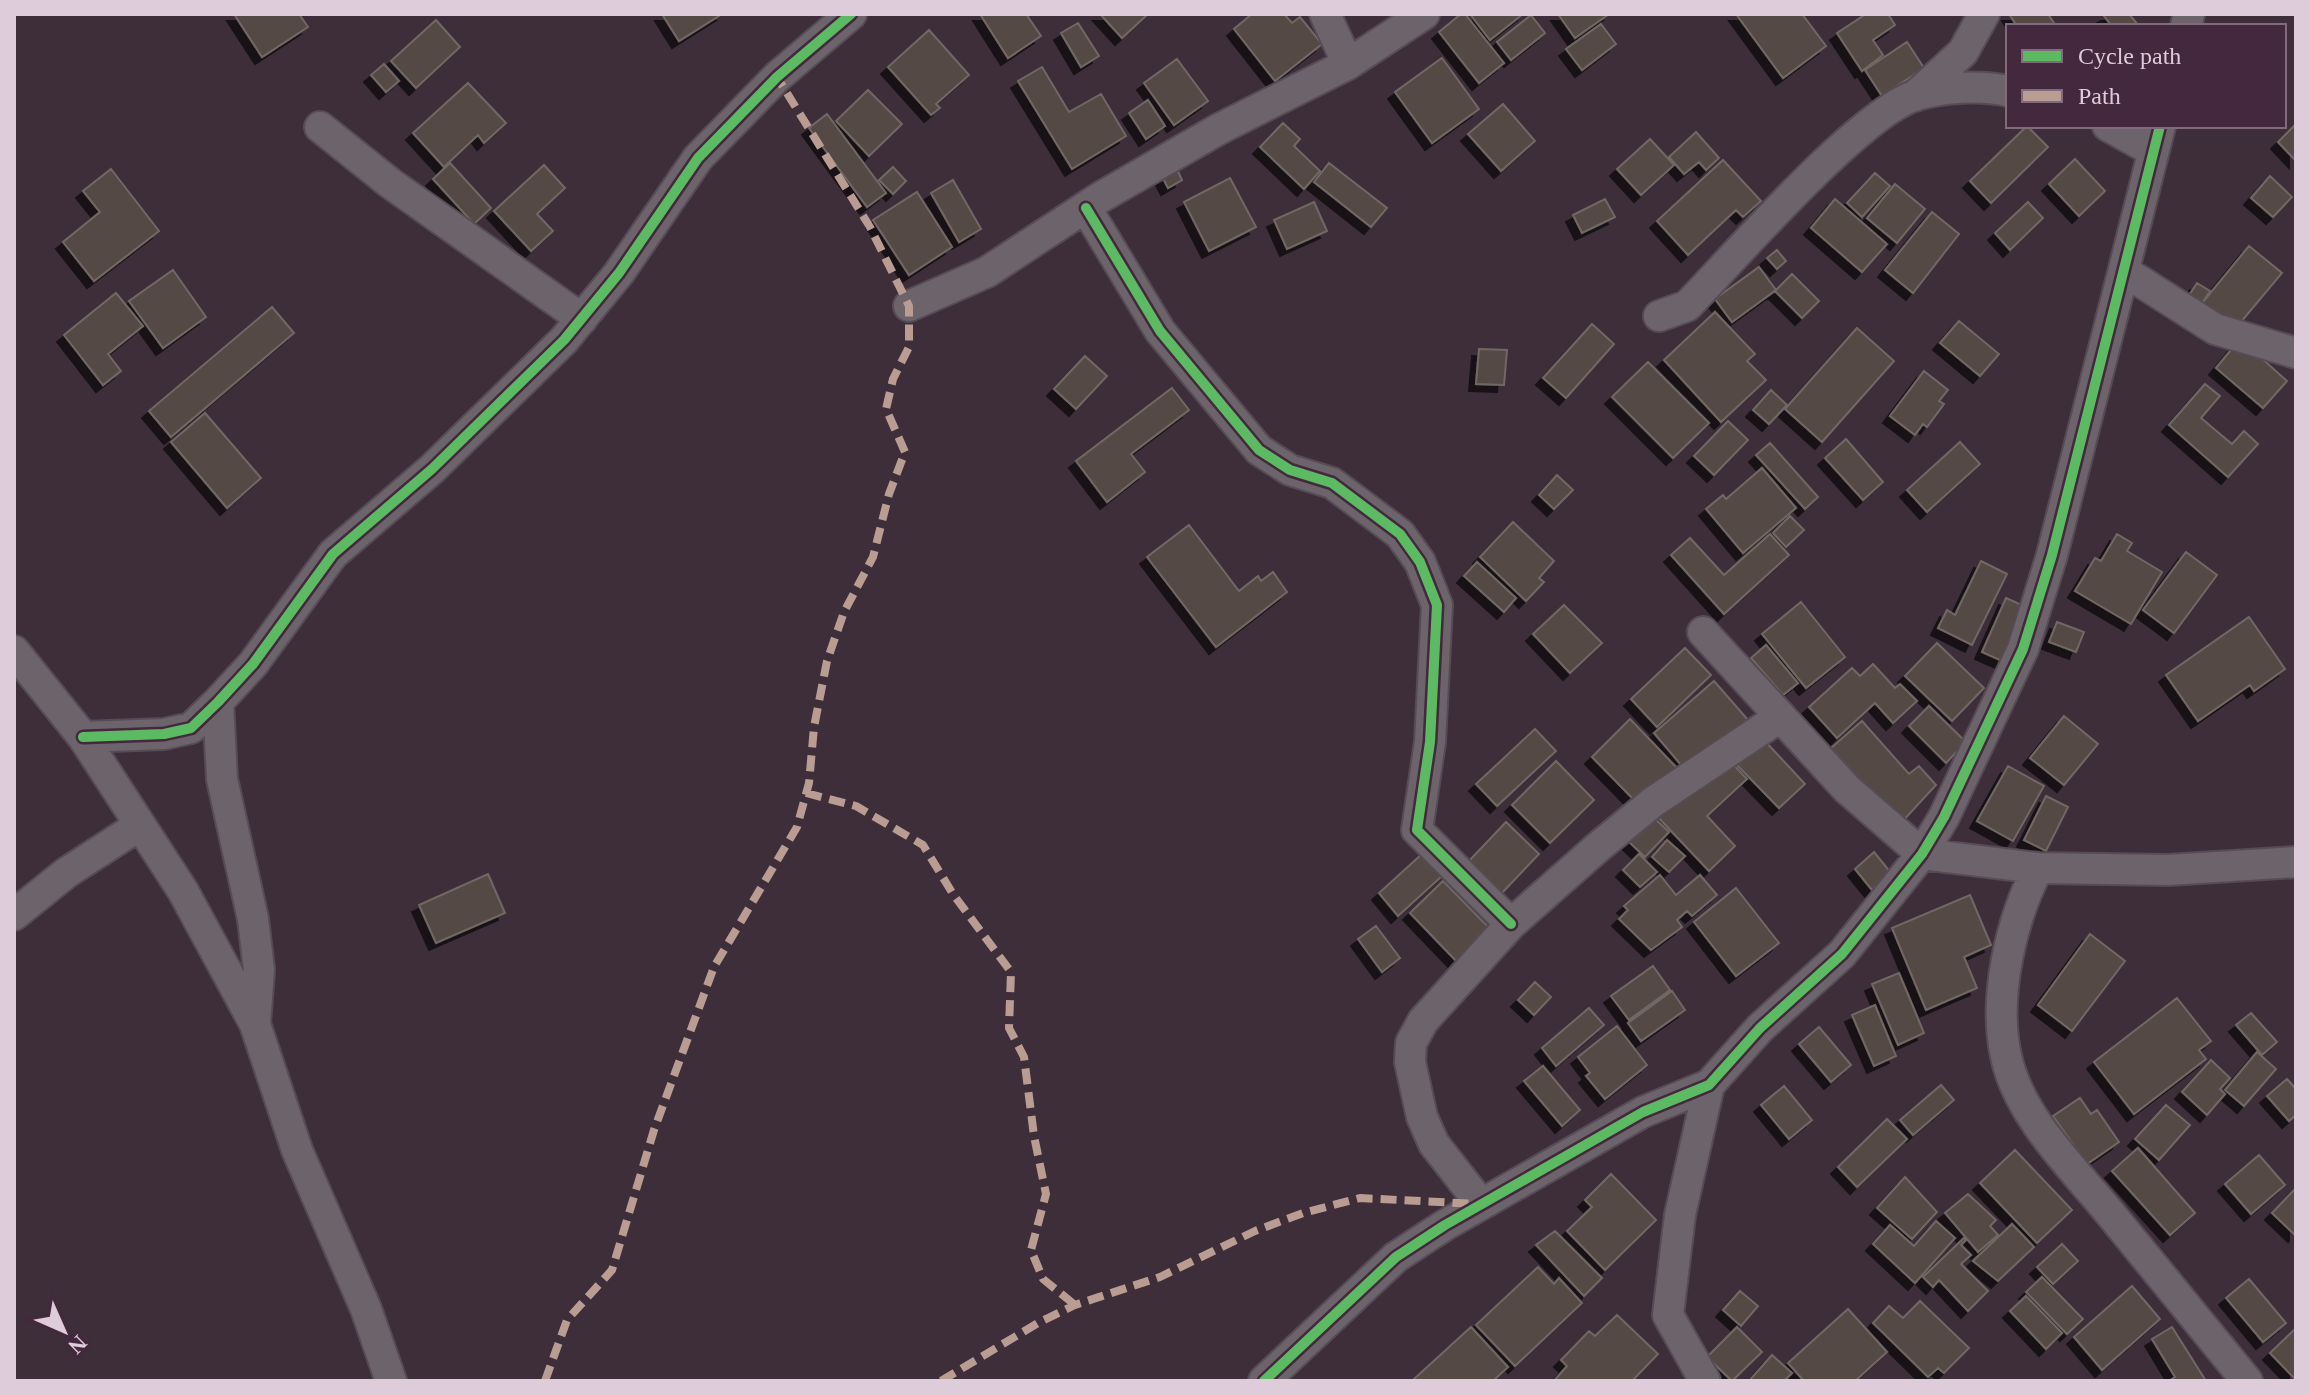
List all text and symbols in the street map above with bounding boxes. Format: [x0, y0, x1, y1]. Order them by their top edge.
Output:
legend [2006, 24, 2286, 128]
text: Cycle path [2078, 43, 2181, 69]
text: Path [2078, 83, 2121, 109]
north arrow [24, 1291, 104, 1371]
text: N [63, 1330, 92, 1359]

